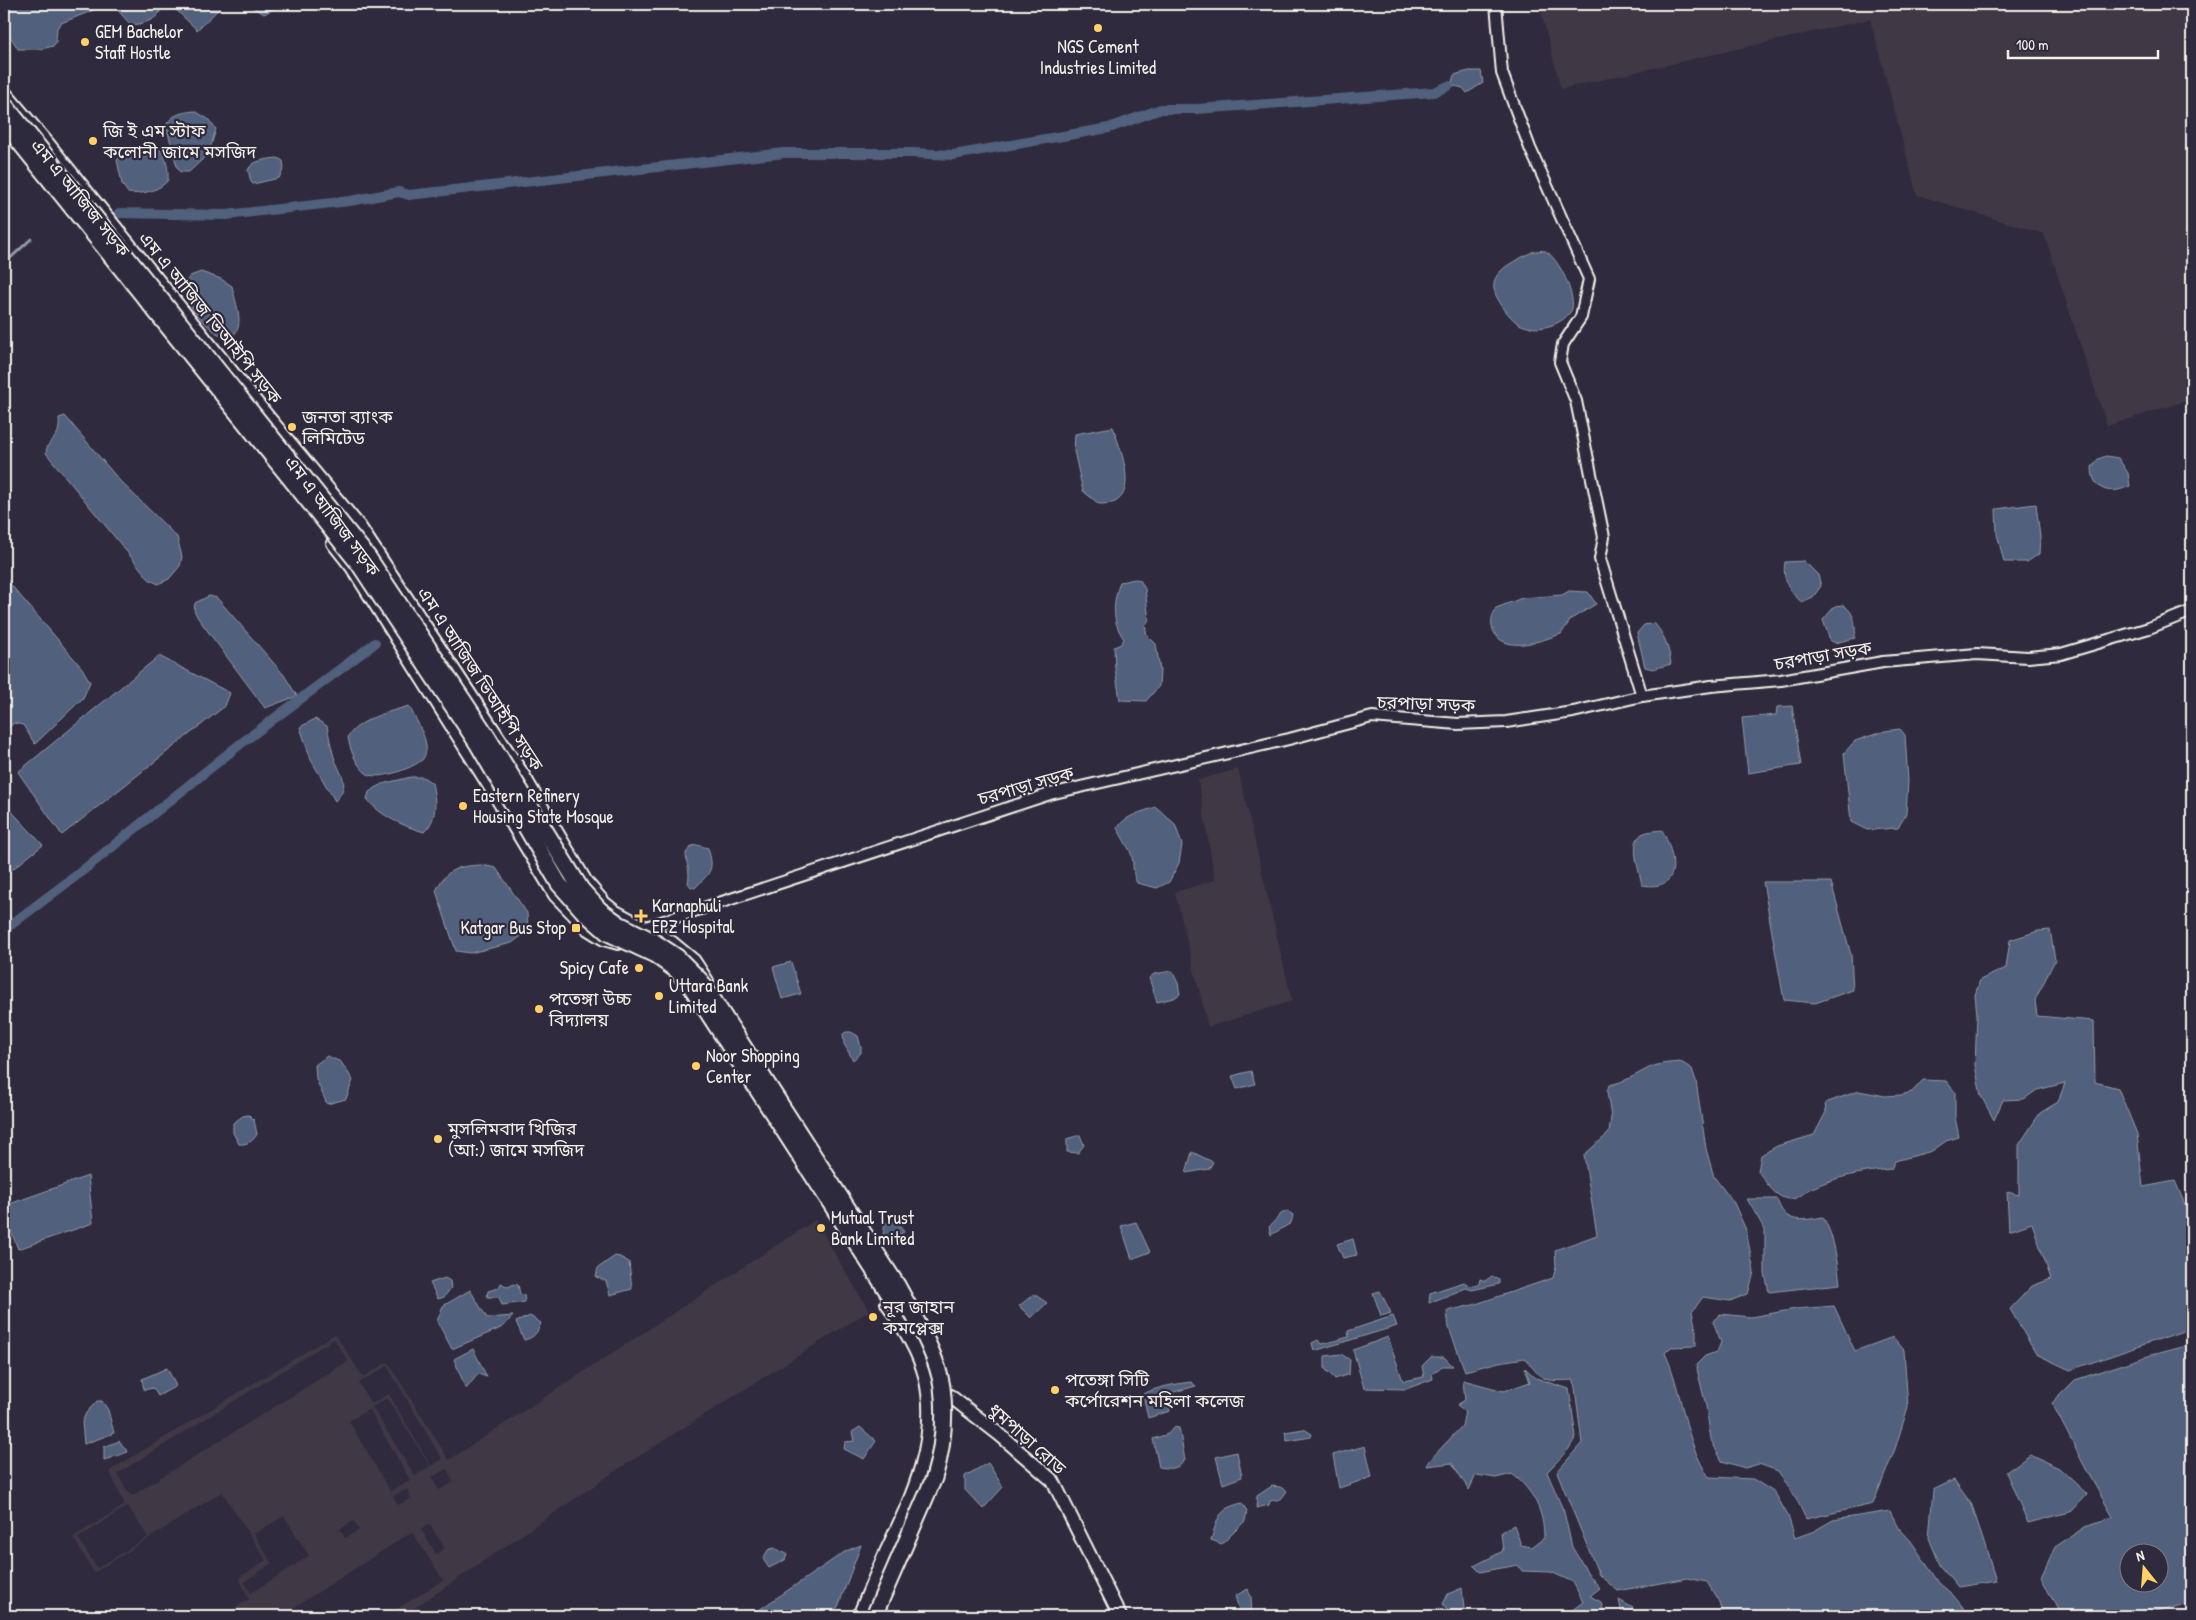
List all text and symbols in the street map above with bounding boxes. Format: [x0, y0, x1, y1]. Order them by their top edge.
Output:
place label: GEM Bachelor Staff Hostle [95, 19, 183, 65]
marker: NGS Cement Industries Limited [1092, 22, 1104, 34]
scale bar [2008, 28, 2158, 60]
place label: NGS Cement Industries Limited [1040, 34, 1156, 80]
text: 100 m [2016, 34, 2049, 55]
marker: GEM Bachelor Staff Hostle [79, 36, 91, 48]
place label: জি ই এম স্টাফ কলোনী জামে মসজিদ [102, 118, 257, 164]
street label: এম এ আজিজ সড়ক [25, 133, 136, 262]
marker: জি ই এম স্টাফ কলোনী জামে মসজিদ [87, 135, 99, 147]
street label: এম এ আজিজ ভিআইপি সড়ক [133, 226, 288, 409]
place label: জনতা ব্যাংক লিমিটেড [301, 404, 393, 450]
marker: জনতা ব্যাংক লিমিটেড [286, 421, 298, 433]
street label: এম এ আজিজ সড়ক [279, 450, 386, 581]
street label: এম এ আজিজ ভিআইপি সড়ক [411, 582, 550, 776]
street label: চরপাড়া সড়ক [1771, 635, 1874, 677]
street label: চরপাড়া সড়ক [1375, 689, 1476, 718]
street label: চরপাড়া সড়ক [974, 760, 1077, 811]
place label: Eastern Refinery Housing State Mosque [473, 783, 614, 829]
marker: Eastern Refinery Housing State Mosque [457, 800, 469, 812]
place label: Karnaphuli EPZ Hospital [652, 893, 734, 939]
marker: Karnaphuli EPZ Hospital [634, 909, 648, 923]
place label: Katgar Bus Stop [460, 915, 566, 940]
marker: Katgar Bus Stop [570, 922, 582, 934]
place label: Spicy Cafe [560, 955, 629, 980]
marker: Spicy Cafe [633, 962, 645, 974]
place label: Uttara Bank Limited [669, 973, 749, 1019]
place label: পতেঙ্গা উচ্চ বিদ্যালয় [548, 986, 632, 1032]
marker: Uttara Bank Limited [653, 990, 665, 1002]
marker: পতেঙ্গা উচ্চ বিদ্যালয় [533, 1003, 545, 1015]
place label: Noor Shopping Center [706, 1043, 800, 1089]
marker: Noor Shopping Center [690, 1060, 702, 1072]
place label: মুসলিমবাদ খিজির (আ:) জামে মসজিদ [447, 1116, 585, 1162]
marker: মুসলিমবাদ খিজির (আ:) জামে মসজিদ [432, 1133, 444, 1145]
place label: Mutual Trust Bank Limited [831, 1205, 915, 1251]
marker: Mutual Trust Bank Limited [815, 1222, 827, 1234]
place label: নূর জাহান কমপ্লেক্স [882, 1294, 955, 1340]
marker: নূর জাহান কমপ্লেক্স [867, 1311, 879, 1323]
place label: পতেঙ্গা সিটি কর্পোরেশন মহিলা কলেজ [1064, 1367, 1245, 1413]
marker: পতেঙ্গা সিটি কর্পোরেশন মহিলা কলেজ [1049, 1384, 1061, 1396]
street label: ধুমপাড়া রোড [983, 1397, 1072, 1480]
north arrow [2118, 1542, 2168, 1592]
text: N [2134, 1545, 2147, 1565]

